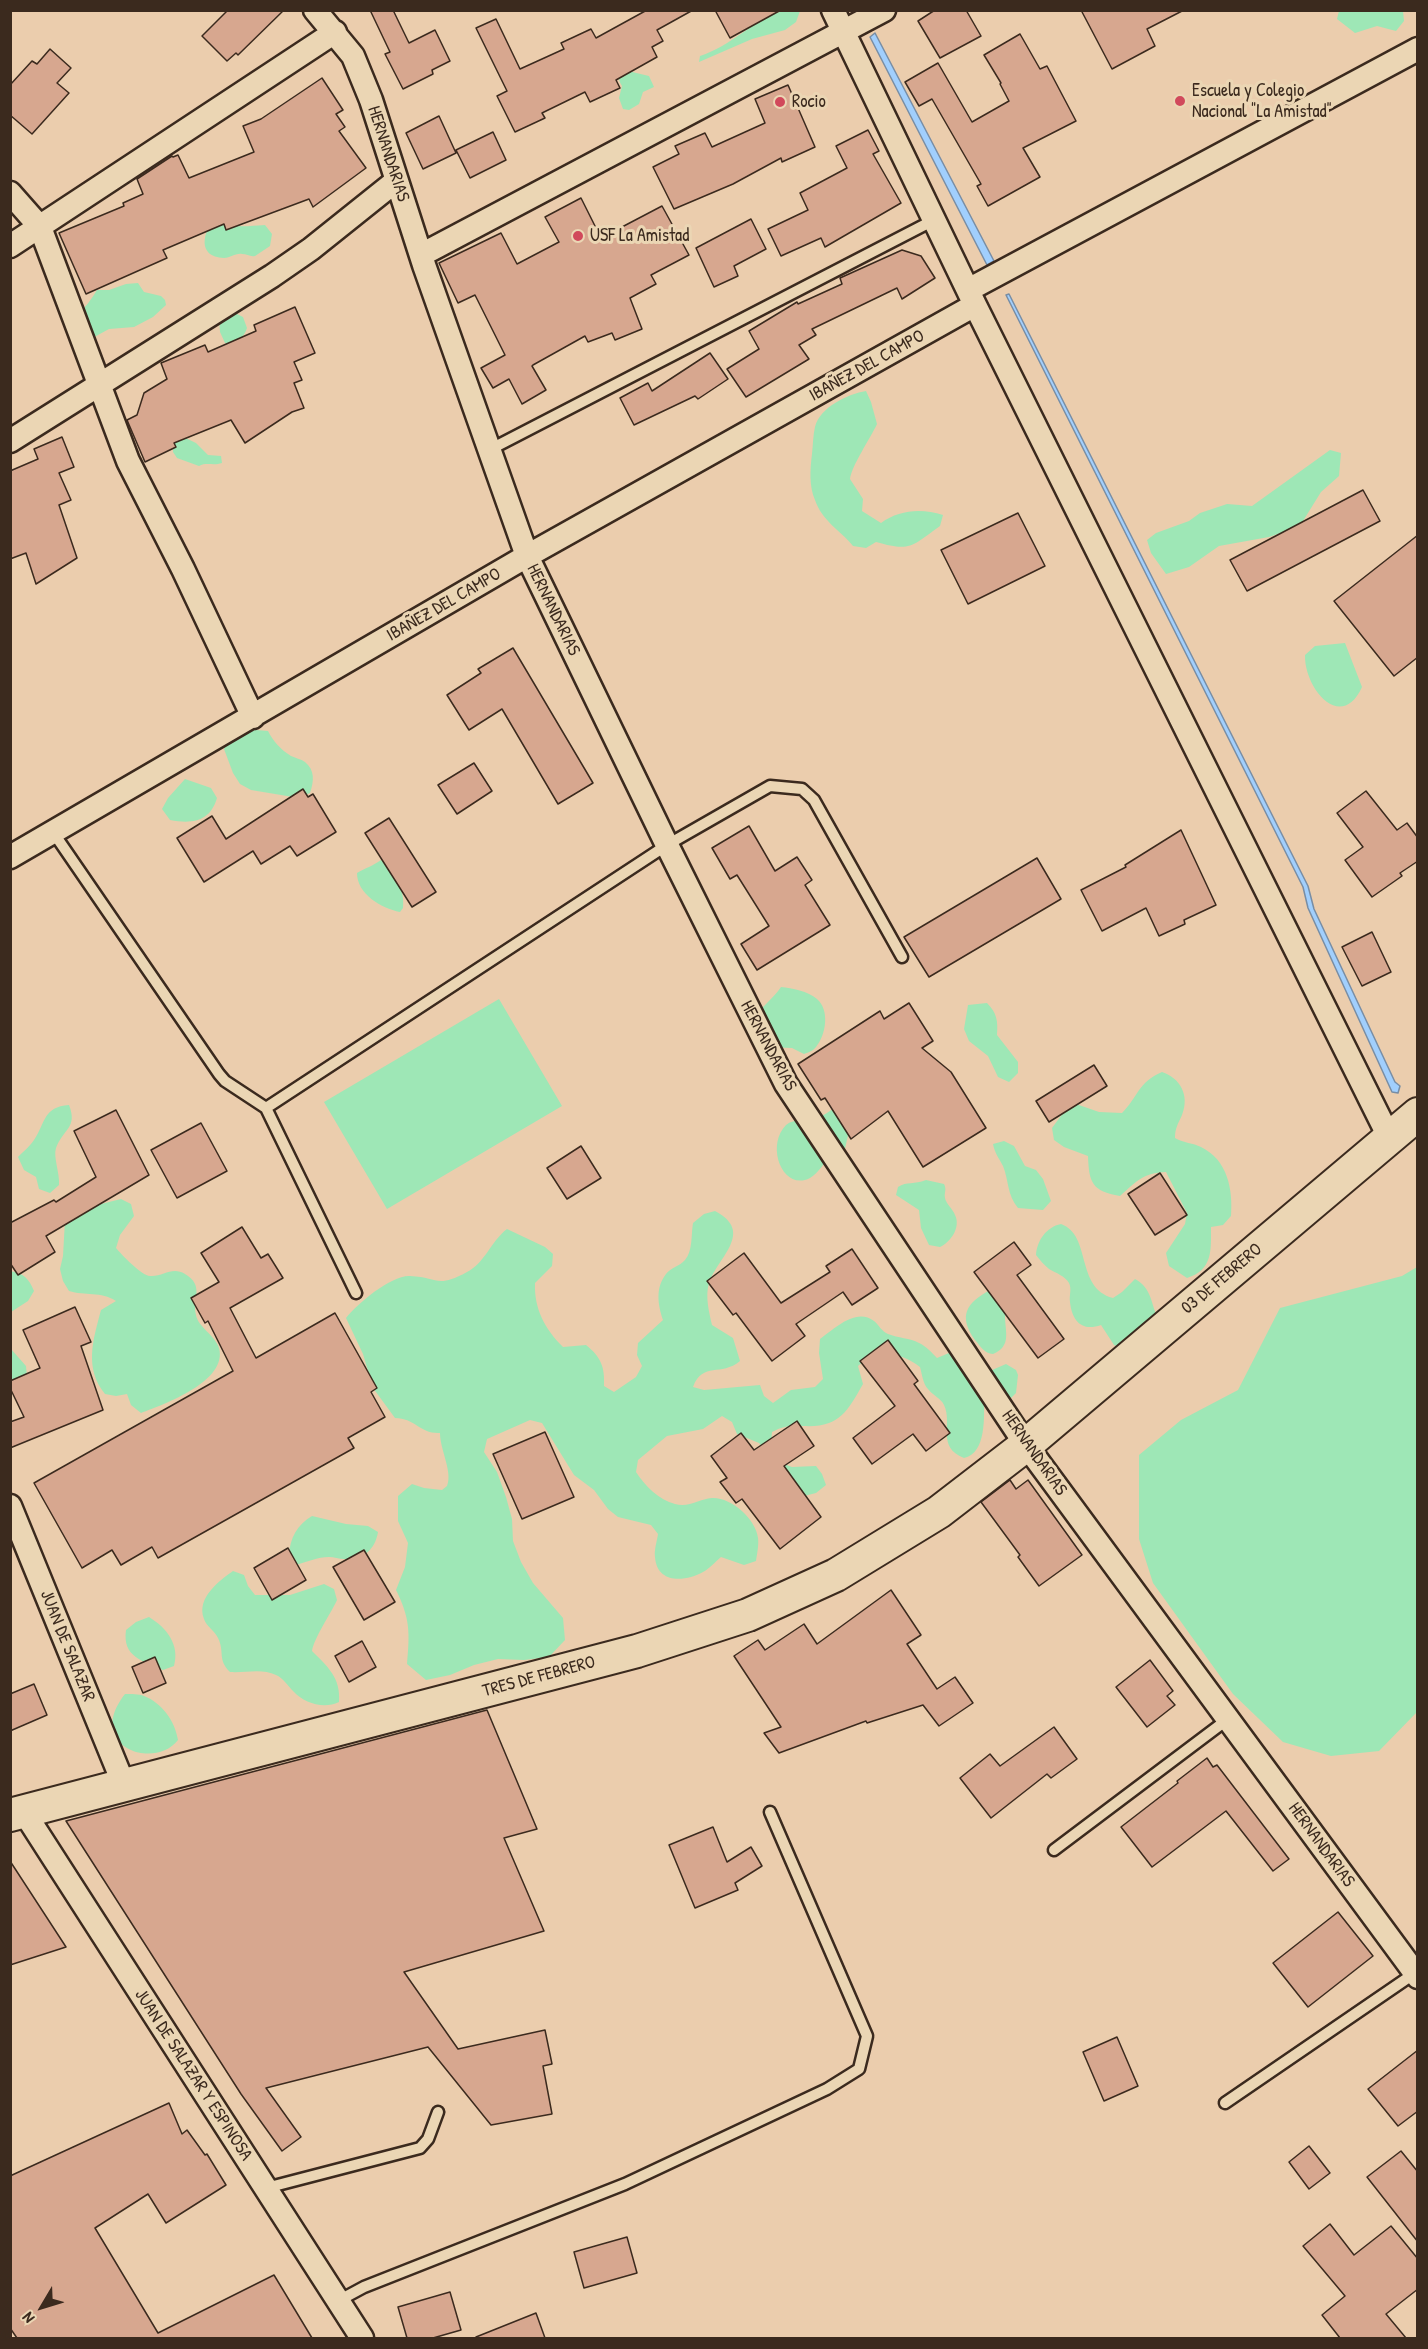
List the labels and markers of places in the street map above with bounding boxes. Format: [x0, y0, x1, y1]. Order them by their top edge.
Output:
place label: Escuela y Colegio Nacional "La Amistad" [1192, 80, 1332, 122]
place label: Rocio [792, 91, 826, 113]
marker: Escuela y Colegio Nacional "La Amistad" [1173, 94, 1187, 108]
marker: Rocio [773, 95, 787, 109]
place label: USF La Amistad [590, 225, 689, 247]
marker: USF La Amistad [571, 229, 585, 243]

